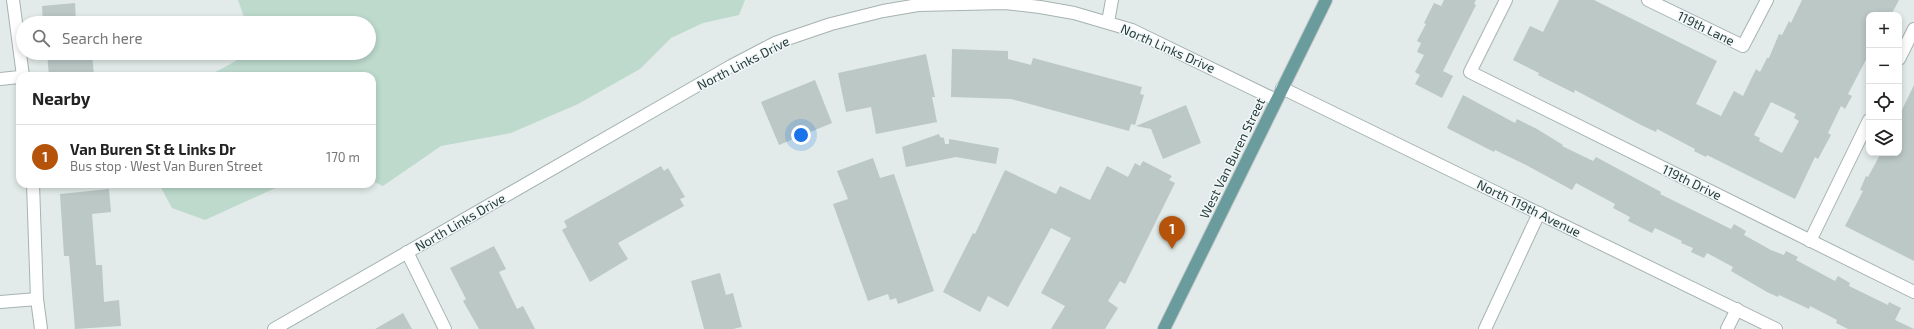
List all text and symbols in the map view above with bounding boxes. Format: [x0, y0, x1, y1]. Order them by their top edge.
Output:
street label: 119th Lane [1675, 7, 1737, 49]
map controls [1866, 12, 1902, 156]
button: + [1866, 12, 1902, 48]
search box [16, 16, 376, 60]
street label: North Links Drive [1118, 20, 1218, 76]
icon: search [30, 27, 52, 49]
text: Search here [62, 29, 143, 47]
street label: North Links Drive [694, 33, 792, 93]
button: − [1866, 48, 1902, 84]
button: locate [1866, 84, 1902, 120]
text: Nearby [32, 88, 90, 108]
street label: West Van Buren Street [1196, 95, 1268, 221]
button: layers [1866, 120, 1902, 156]
your location [791, 125, 811, 145]
text: Van Buren St & Links Dr [70, 140, 236, 158]
text: 1 [42, 149, 48, 165]
text: 170 m [326, 149, 360, 165]
text: Bus stop · West Van Buren Street [70, 158, 263, 174]
street label: 119th Drive [1660, 161, 1724, 203]
street label: North 119th Avenue [1474, 176, 1584, 240]
street label: North Links Drive [412, 190, 508, 254]
pin: 1 [1159, 216, 1185, 249]

